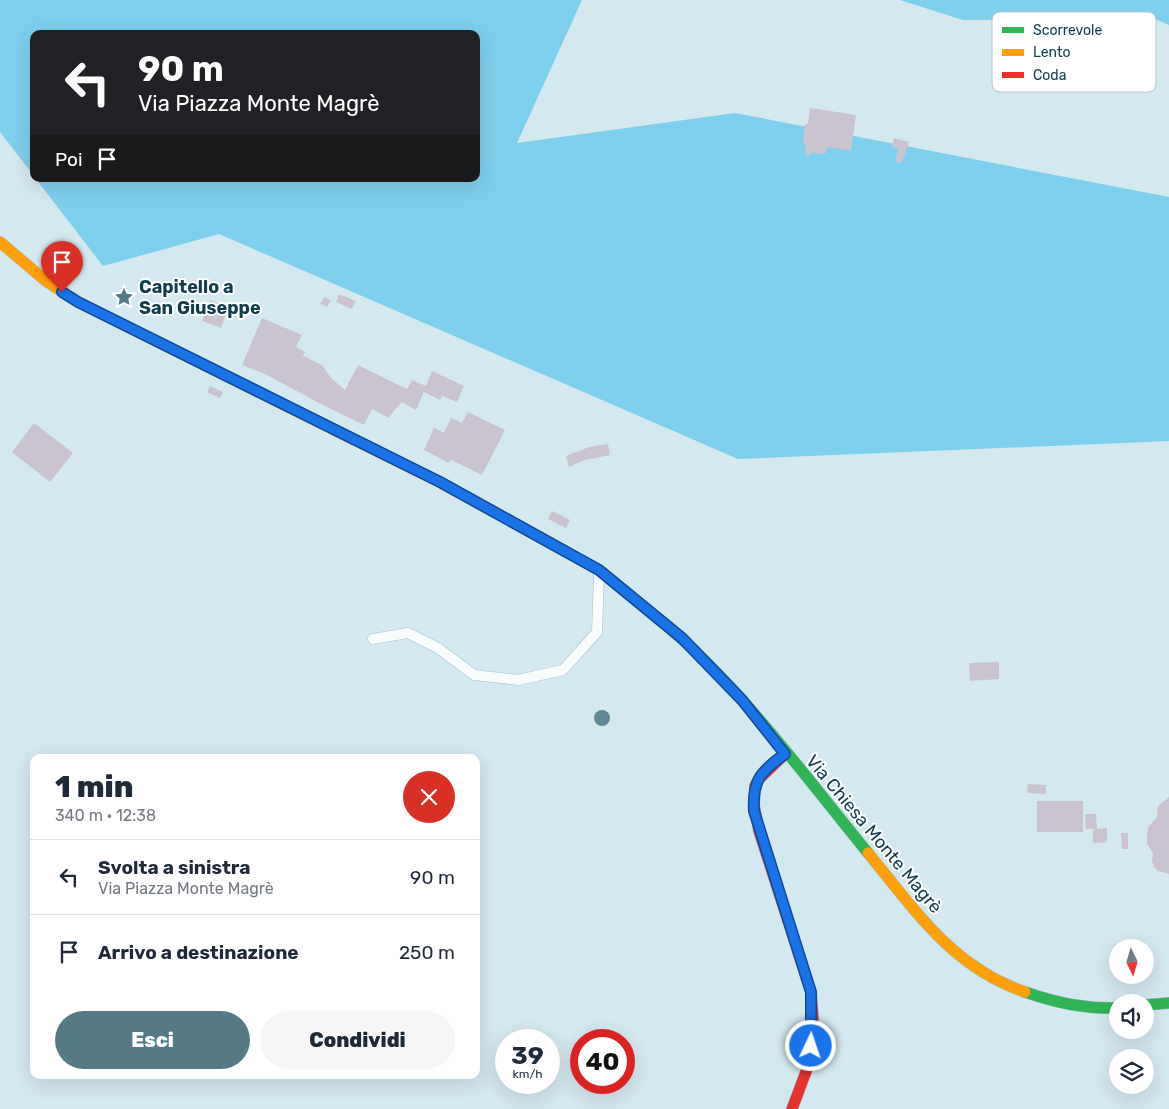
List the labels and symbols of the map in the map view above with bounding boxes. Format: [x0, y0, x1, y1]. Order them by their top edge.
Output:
legend [992, 12, 1156, 92]
text: Scorrevole [1033, 22, 1102, 39]
text: Lento [1033, 44, 1070, 61]
text: Coda [1033, 67, 1066, 84]
pin [41, 241, 83, 292]
place label: Capitello a San Giuseppe [139, 276, 261, 319]
place icon: Capitello a San Giuseppe [113, 286, 135, 308]
street label: Via Chiesa Monte Magrè [801, 750, 947, 918]
north arrow [1109, 939, 1154, 984]
position arrow [784, 1019, 836, 1071]
speed limit sign: 40 [570, 1029, 635, 1094]

